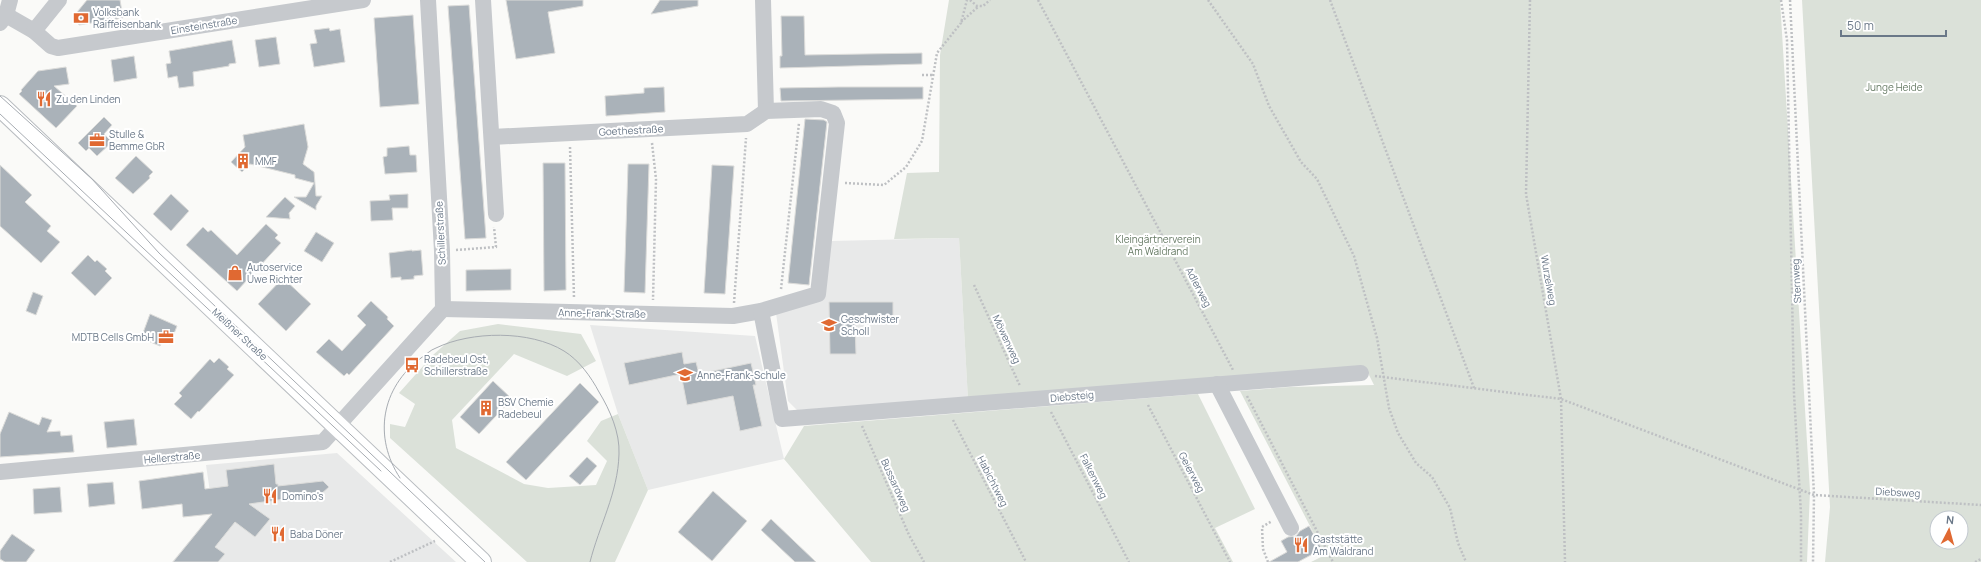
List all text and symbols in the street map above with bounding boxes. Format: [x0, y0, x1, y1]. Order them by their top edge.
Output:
place label: Volksbank Raiffeisenbank [93, 5, 162, 31]
bank icon: Volksbank Raiffeisenbank [72, 9, 90, 27]
scale bar [1841, 12, 1946, 38]
street label: Einsteinstraße [170, 13, 238, 37]
text: 50 m [1847, 17, 1874, 34]
park label: Junge Heide [1865, 80, 1923, 94]
restaurant icon: Zu den Linden [35, 90, 53, 108]
place label: Zu den Linden [56, 92, 121, 106]
street label: Goethestraße [598, 121, 664, 139]
place label: Stulle & Bemme GbR [109, 127, 165, 153]
office icon: Stulle & Bemme GbR [88, 131, 106, 149]
building icon: MMF [234, 152, 252, 170]
place label: MMF [255, 154, 277, 168]
street label: Schillerstraße [431, 201, 449, 265]
park label: Kleingärtnerverein Am Waldrand [1115, 232, 1201, 258]
street label: Wurzelweg [1538, 254, 1560, 306]
street label: Sternweg [1788, 258, 1804, 304]
place label: Autoservice Uwe Richter [247, 260, 303, 286]
shop icon: Autoservice Uwe Richter [226, 264, 244, 282]
street label: Adlerweg [1183, 265, 1215, 309]
street label: Meißner Straße [209, 305, 271, 363]
street label: Anne-Frank-Straße [558, 305, 646, 321]
place label: Geschwister Scholl [841, 312, 900, 338]
street label: Möwenweg [990, 312, 1024, 366]
school or university icon: Geschwister Scholl [820, 316, 838, 334]
office icon: MDTB Cells GmbH [157, 328, 175, 346]
place label: MDTB Cells GmbH [72, 330, 154, 344]
place label: Radebeul Ost, Schillerstraße [424, 352, 489, 378]
bus stop icon: Radebeul Ost, Schillerstraße [403, 356, 421, 374]
school or university icon: Anne-Frank-Schule [676, 366, 694, 384]
place label: Anne-Frank-Schule [697, 368, 786, 382]
street label: Diebsteig [1050, 387, 1095, 405]
place label: BSV Chemie Radebeul [498, 395, 554, 421]
building icon: BSV Chemie Radebeul [477, 399, 495, 417]
street label: Hellerstraße [143, 448, 201, 466]
street label: Geierweg [1176, 449, 1209, 495]
street label: Falkenweg [1077, 451, 1111, 501]
street label: Habichtweg [974, 453, 1012, 509]
street label: Bussardweg [878, 456, 914, 514]
street label: Diebsweg [1875, 484, 1921, 500]
restaurant icon: Domino's [261, 487, 279, 505]
place label: Domino's [282, 489, 324, 503]
north arrow [1929, 510, 1969, 550]
text: N [1945, 512, 1955, 527]
restaurant icon: Baba Döner [269, 525, 287, 543]
place label: Baba Döner [290, 527, 344, 541]
place label: Gaststätte Am Waldrand [1313, 532, 1373, 558]
restaurant icon: Gaststätte Am Waldrand [1292, 536, 1310, 554]

